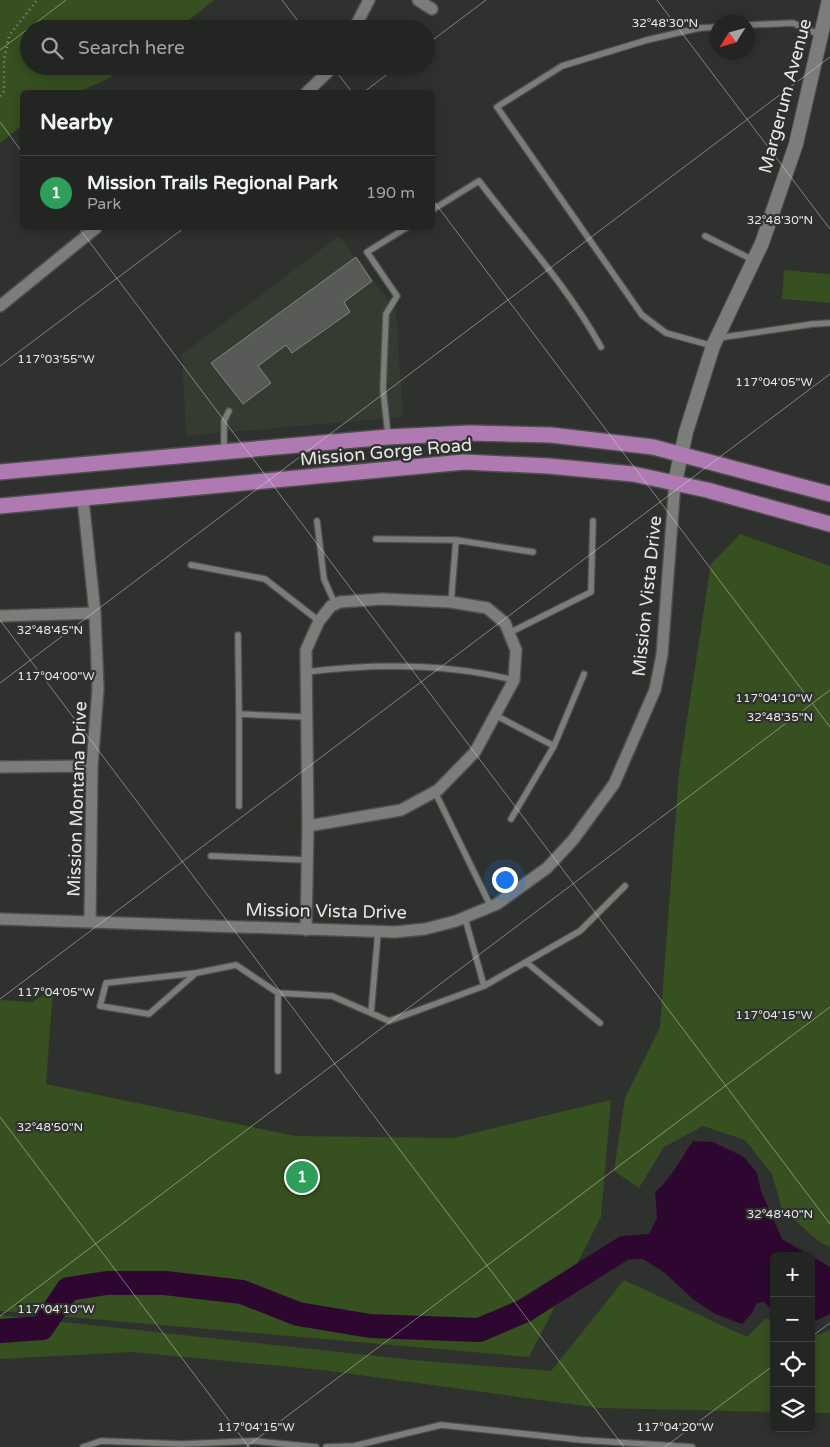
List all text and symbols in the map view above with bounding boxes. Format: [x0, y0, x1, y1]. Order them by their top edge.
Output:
north arrow [710, 15, 755, 60]
text: 32°48'30"N [632, 16, 698, 30]
street label: Margerum Avenue [754, 16, 816, 176]
search box [20, 20, 435, 75]
icon: search [38, 34, 66, 62]
text: Search here [78, 37, 185, 59]
text: Nearby [40, 110, 113, 135]
text: Mission Trails Regional Park [87, 172, 338, 194]
text: 1 [51, 183, 61, 203]
text: 190 m [366, 183, 415, 203]
text: Park [87, 194, 121, 214]
text: 32°48'30"N [747, 213, 813, 227]
text: 117°03'55"W [17, 352, 95, 366]
text: 117°04'05"W [735, 375, 813, 389]
street label: Mission Gorge Road [299, 434, 473, 470]
street label: Mission Vista Drive [628, 515, 666, 677]
text: 32°48'45"N [17, 623, 83, 637]
text: 117°04'00"W [17, 669, 95, 683]
text: 117°04'10"W [735, 691, 813, 705]
street label: Mission Montana Drive [63, 701, 91, 897]
text: 32°48'35"N [747, 710, 813, 724]
your location [492, 867, 518, 893]
street label: Mission Vista Drive [245, 899, 407, 923]
text: 117°04'05"W [17, 985, 95, 999]
text: 117°04'15"W [735, 1008, 813, 1022]
text: 32°48'50"N [17, 1120, 83, 1134]
pin: 1 [286, 1158, 318, 1196]
text: 32°48'40"N [747, 1207, 813, 1221]
map controls [770, 1252, 815, 1432]
button: + [770, 1252, 815, 1297]
button: − [770, 1297, 815, 1342]
text: 117°04'10"W [17, 1302, 95, 1316]
button: locate [770, 1342, 815, 1387]
button: layers [770, 1387, 815, 1432]
text: 117°04'15"W [217, 1420, 295, 1434]
text: 117°04'20"W [636, 1420, 714, 1434]

